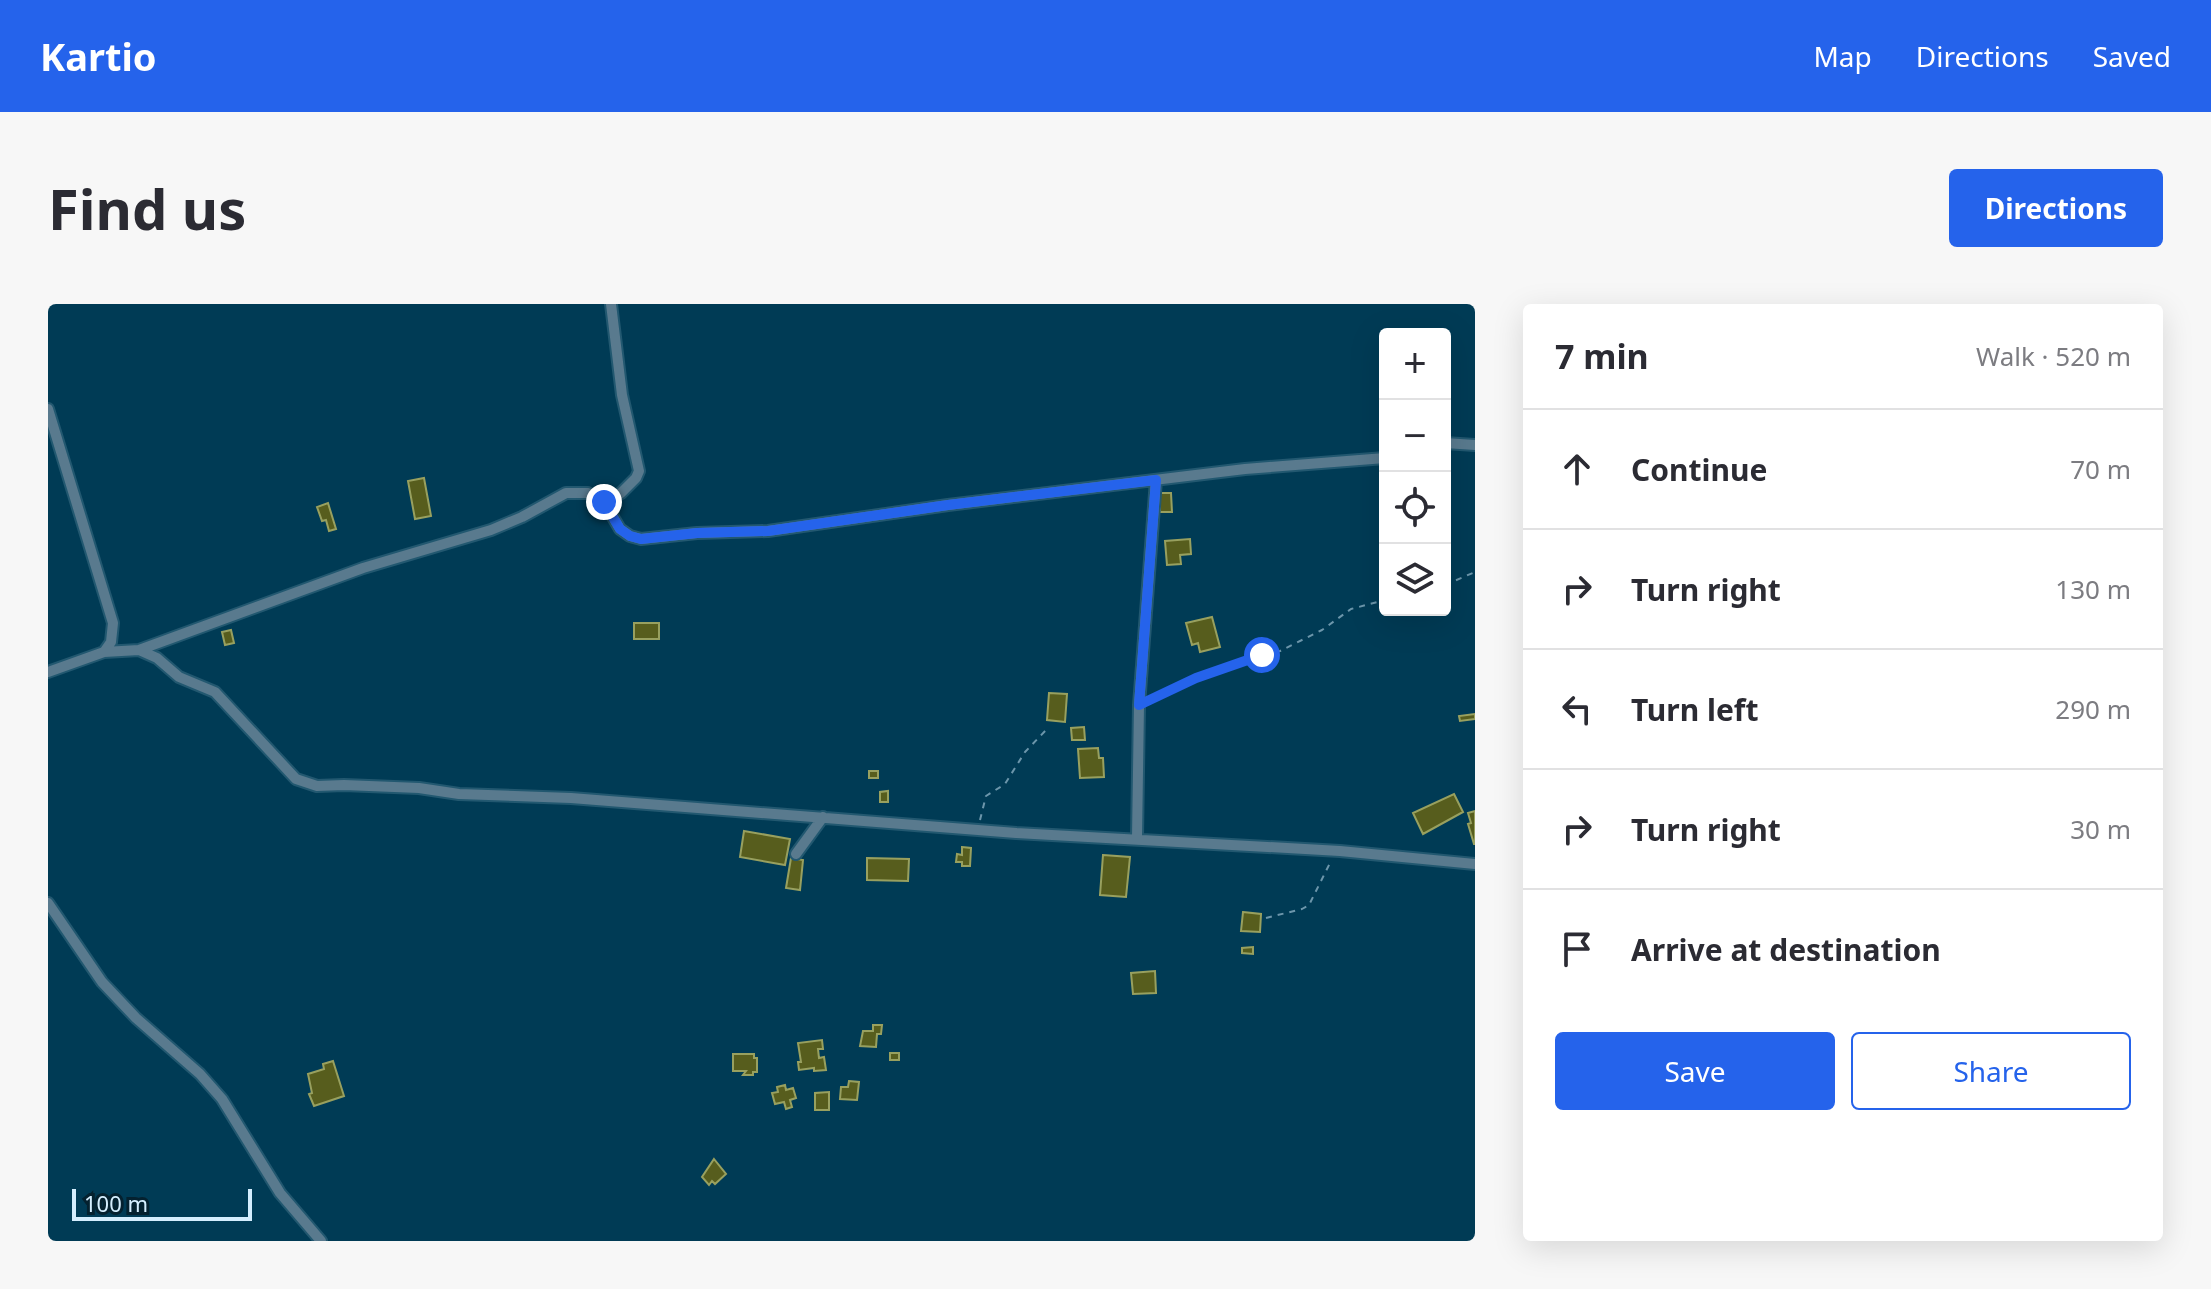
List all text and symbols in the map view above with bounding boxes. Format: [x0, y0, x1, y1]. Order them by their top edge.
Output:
text: Kartio [40, 30, 157, 82]
text: Map [1813, 37, 1872, 75]
text: Directions [1916, 37, 2049, 75]
text: Saved [2093, 37, 2171, 75]
button: Directions [1949, 169, 2163, 247]
text: Find us [48, 170, 246, 246]
map controls [1379, 328, 1451, 616]
button: + [1379, 328, 1451, 400]
text: 7 min [1555, 333, 1649, 379]
text: Walk · 520 m [1976, 338, 2131, 374]
button: − [1379, 400, 1451, 472]
icon: ahead [1555, 447, 1599, 491]
text: Continue [1631, 449, 1767, 490]
text: 70 m [2070, 451, 2131, 487]
button: locate [1379, 472, 1451, 544]
route end [586, 484, 622, 520]
button: layers [1379, 544, 1451, 616]
icon: right [1555, 567, 1599, 611]
text: Turn right [1631, 569, 1781, 610]
text: 130 m [2055, 571, 2131, 607]
route start [1244, 637, 1280, 673]
icon: left [1555, 687, 1599, 731]
text: Turn left [1631, 689, 1759, 730]
text: 290 m [2055, 691, 2131, 727]
icon: right [1555, 807, 1599, 851]
text: Turn right [1631, 809, 1781, 850]
text: 30 m [2070, 811, 2131, 847]
icon: arrive [1555, 927, 1599, 971]
text: Arrive at destination [1631, 929, 1941, 970]
button: Save [1555, 1032, 1835, 1110]
button: Share [1851, 1032, 2131, 1110]
scale bar [72, 1185, 252, 1221]
text: 100 m [84, 1188, 148, 1218]

